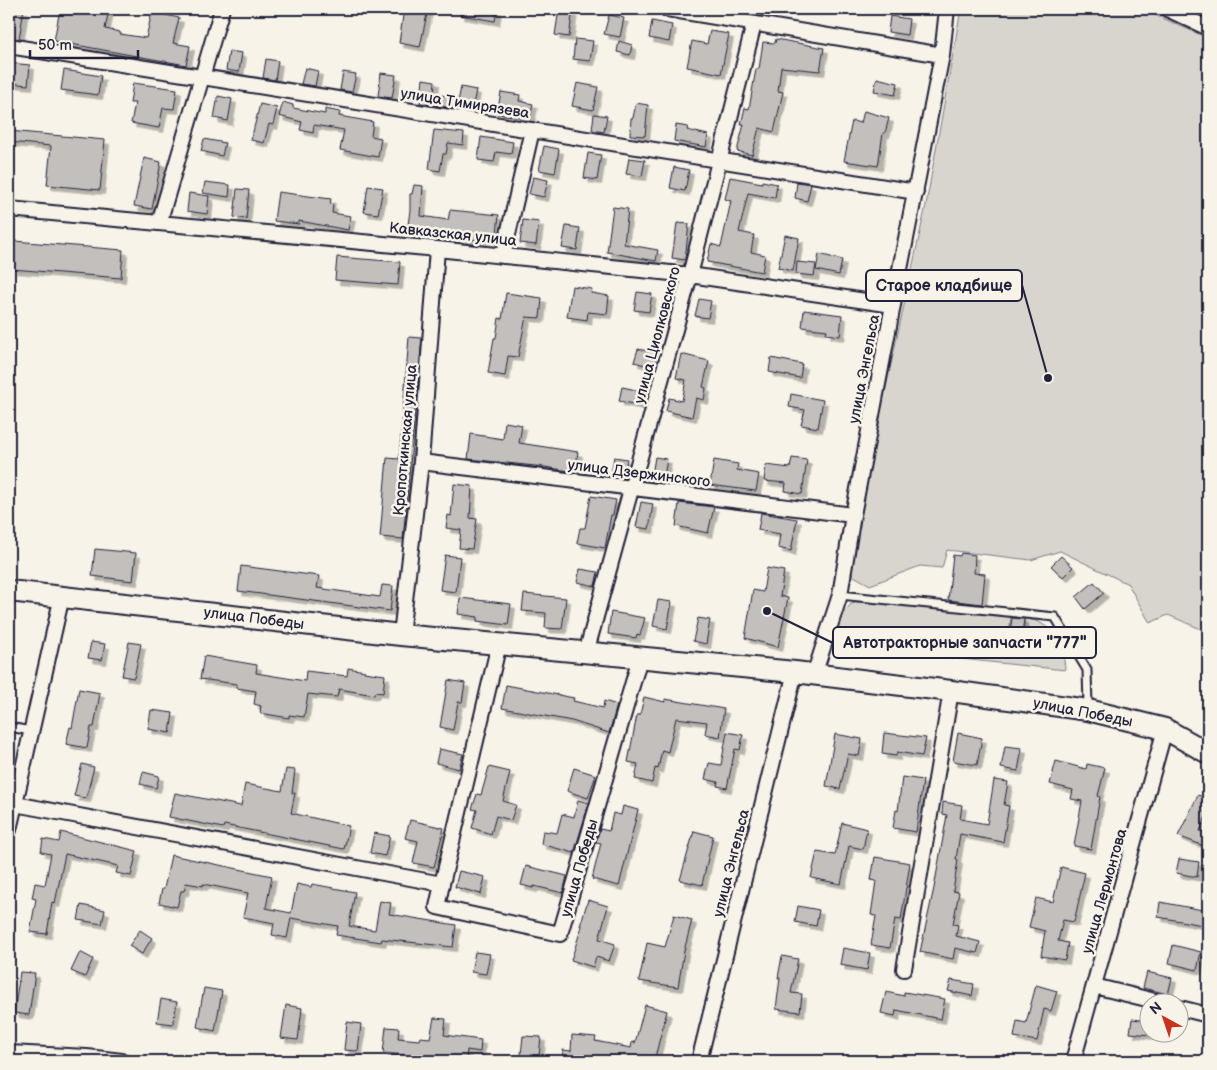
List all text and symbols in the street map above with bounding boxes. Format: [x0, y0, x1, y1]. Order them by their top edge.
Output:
scale bar [30, 28, 138, 60]
text: 50 m [38, 36, 72, 55]
street label: улица Тимирязева [399, 84, 531, 123]
street label: Кавказская улица [388, 218, 518, 251]
street label: улица Циолковского [630, 264, 685, 406]
callout: Старое кладбище [866, 270, 1022, 301]
text: Старое кладбище [876, 277, 1012, 296]
street label: улица Энгельса [845, 313, 884, 425]
street label: Кропоткинская улица [389, 363, 422, 517]
street label: улица Дзержинского [567, 455, 711, 492]
street label: улица Победы [203, 603, 305, 634]
callout: Автотракторные запчасти "777" [833, 627, 1096, 658]
text: Автотракторные запчасти "777" [842, 634, 1087, 653]
street label: улица Победы [1031, 694, 1134, 731]
street label: улица Энгельса [709, 807, 754, 919]
street label: улица Победы [556, 817, 603, 919]
street label: улица Лермонтова [1078, 826, 1131, 956]
north arrow [1140, 992, 1190, 1042]
text: N [1146, 999, 1165, 1018]

